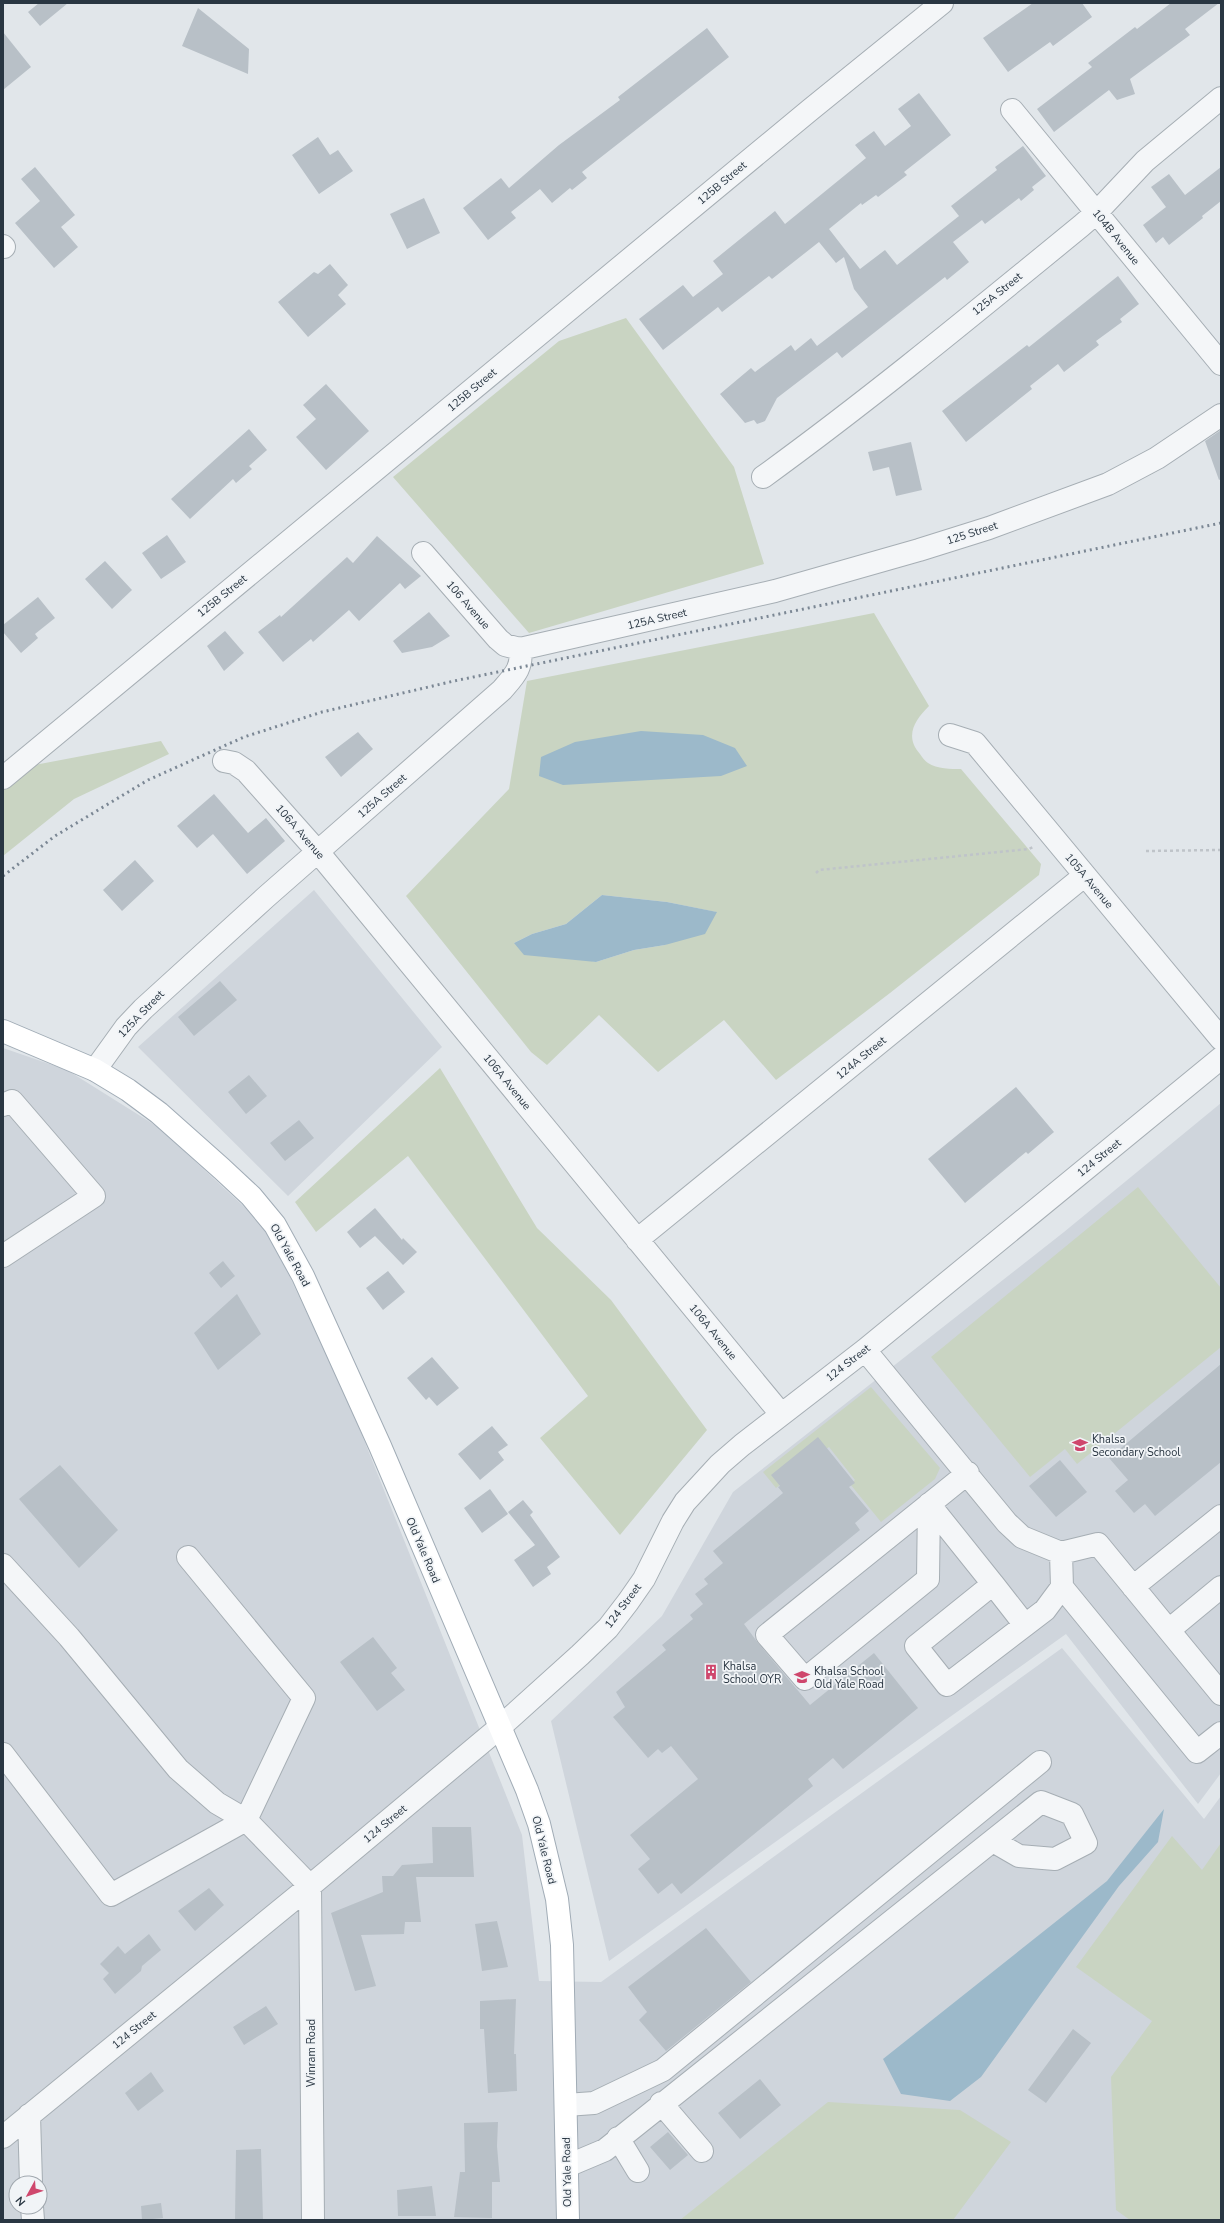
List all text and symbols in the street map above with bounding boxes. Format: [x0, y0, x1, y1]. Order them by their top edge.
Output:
street label: 125B Street [694, 158, 750, 208]
street label: 104B Avenue [1089, 206, 1143, 268]
street label: 125A Street [969, 269, 1025, 319]
street label: 125B Street [444, 365, 500, 415]
street label: 125 Street [945, 518, 999, 548]
street label: 125B Street [194, 571, 250, 621]
street label: 106 Avenue [443, 577, 493, 633]
street label: 125A Street [626, 605, 688, 633]
street label: 125A Street [354, 770, 410, 822]
street label: 106A Avenue [272, 801, 328, 863]
street label: 105A Avenue [1061, 850, 1117, 912]
street label: 125A Street [115, 987, 168, 1041]
street label: 124A Street [833, 1033, 889, 1083]
street label: 106A Avenue [480, 1051, 534, 1113]
street label: 124 Street [1074, 1136, 1124, 1180]
street label: Old Yale Road [266, 1221, 314, 1289]
street label: 106A Avenue [686, 1301, 740, 1363]
street label: 124 Street [823, 1341, 873, 1385]
place label: Khalsa Secondary School [1092, 1432, 1181, 1460]
school or university icon: Khalsa Secondary School [1071, 1436, 1089, 1454]
street label: Old Yale Road [402, 1515, 444, 1585]
street label: 124 Street [601, 1580, 645, 1632]
place label: Khalsa School OYR [723, 1659, 782, 1687]
building icon: Khalsa School OYR [702, 1663, 720, 1681]
place label: Khalsa School Old Yale Road [814, 1664, 884, 1692]
school or university icon: Khalsa School Old Yale Road [793, 1668, 811, 1686]
street label: 124 Street [360, 1801, 410, 1847]
street label: Old Yale Road [528, 1814, 560, 1886]
street label: 124 Street [109, 2008, 159, 2052]
street label: Winram Road [304, 2019, 319, 2087]
street label: Old Yale Road [559, 2137, 575, 2207]
north arrow [8, 2175, 48, 2215]
text: N [12, 2193, 29, 2209]

